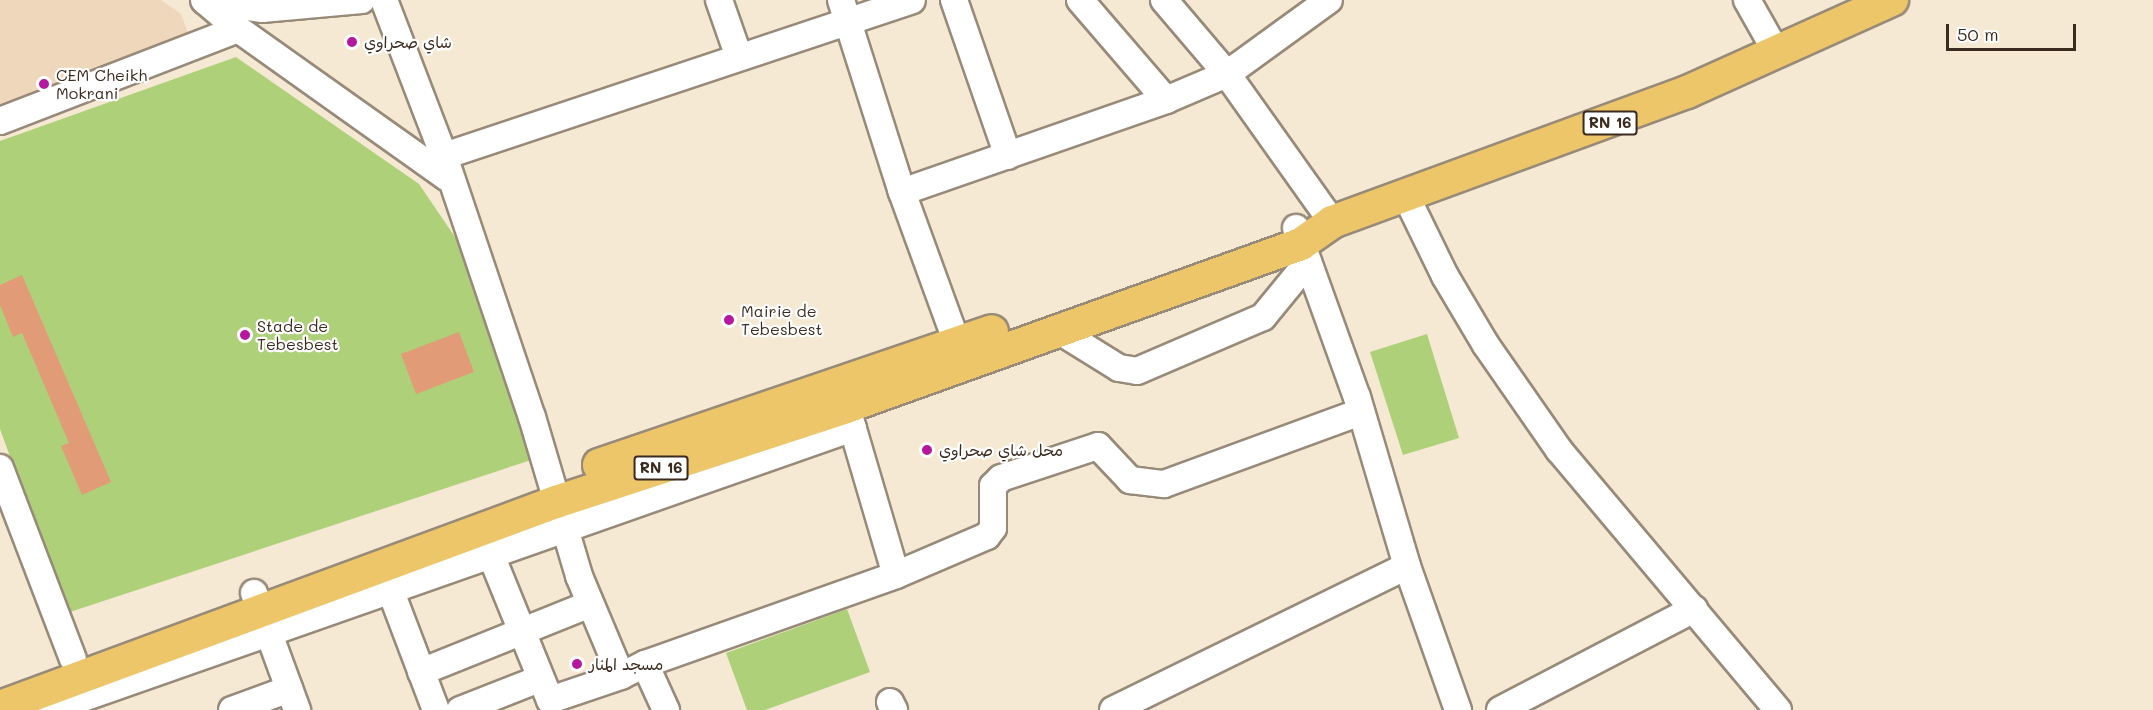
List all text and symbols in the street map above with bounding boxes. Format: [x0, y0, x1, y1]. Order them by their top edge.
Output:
scale bar [1949, 12, 2080, 50]
text: 50 m [1957, 22, 1999, 46]
place label: شاي صحراوي [364, 32, 452, 52]
marker: شاي صحراوي [345, 35, 359, 49]
place label: CEM Cheikh Mokrani [56, 65, 147, 103]
marker: CEM Cheikh Mokrani [37, 77, 51, 91]
road number: RN 16 [1582, 111, 1638, 135]
place label: Mairie de Tebesbest [741, 301, 823, 339]
marker: Mairie de Tebesbest [722, 313, 736, 327]
place label: Stade de Tebesbest [257, 316, 339, 354]
marker: Stade de Tebesbest [238, 328, 252, 342]
place label: محل شاي صحراوي [939, 440, 1063, 460]
marker: محل شاي صحراوي [920, 443, 934, 457]
road number: RN 16 [632, 456, 690, 480]
place label: مسجد المنار [589, 654, 663, 674]
marker: مسجد المنار [570, 657, 584, 671]

